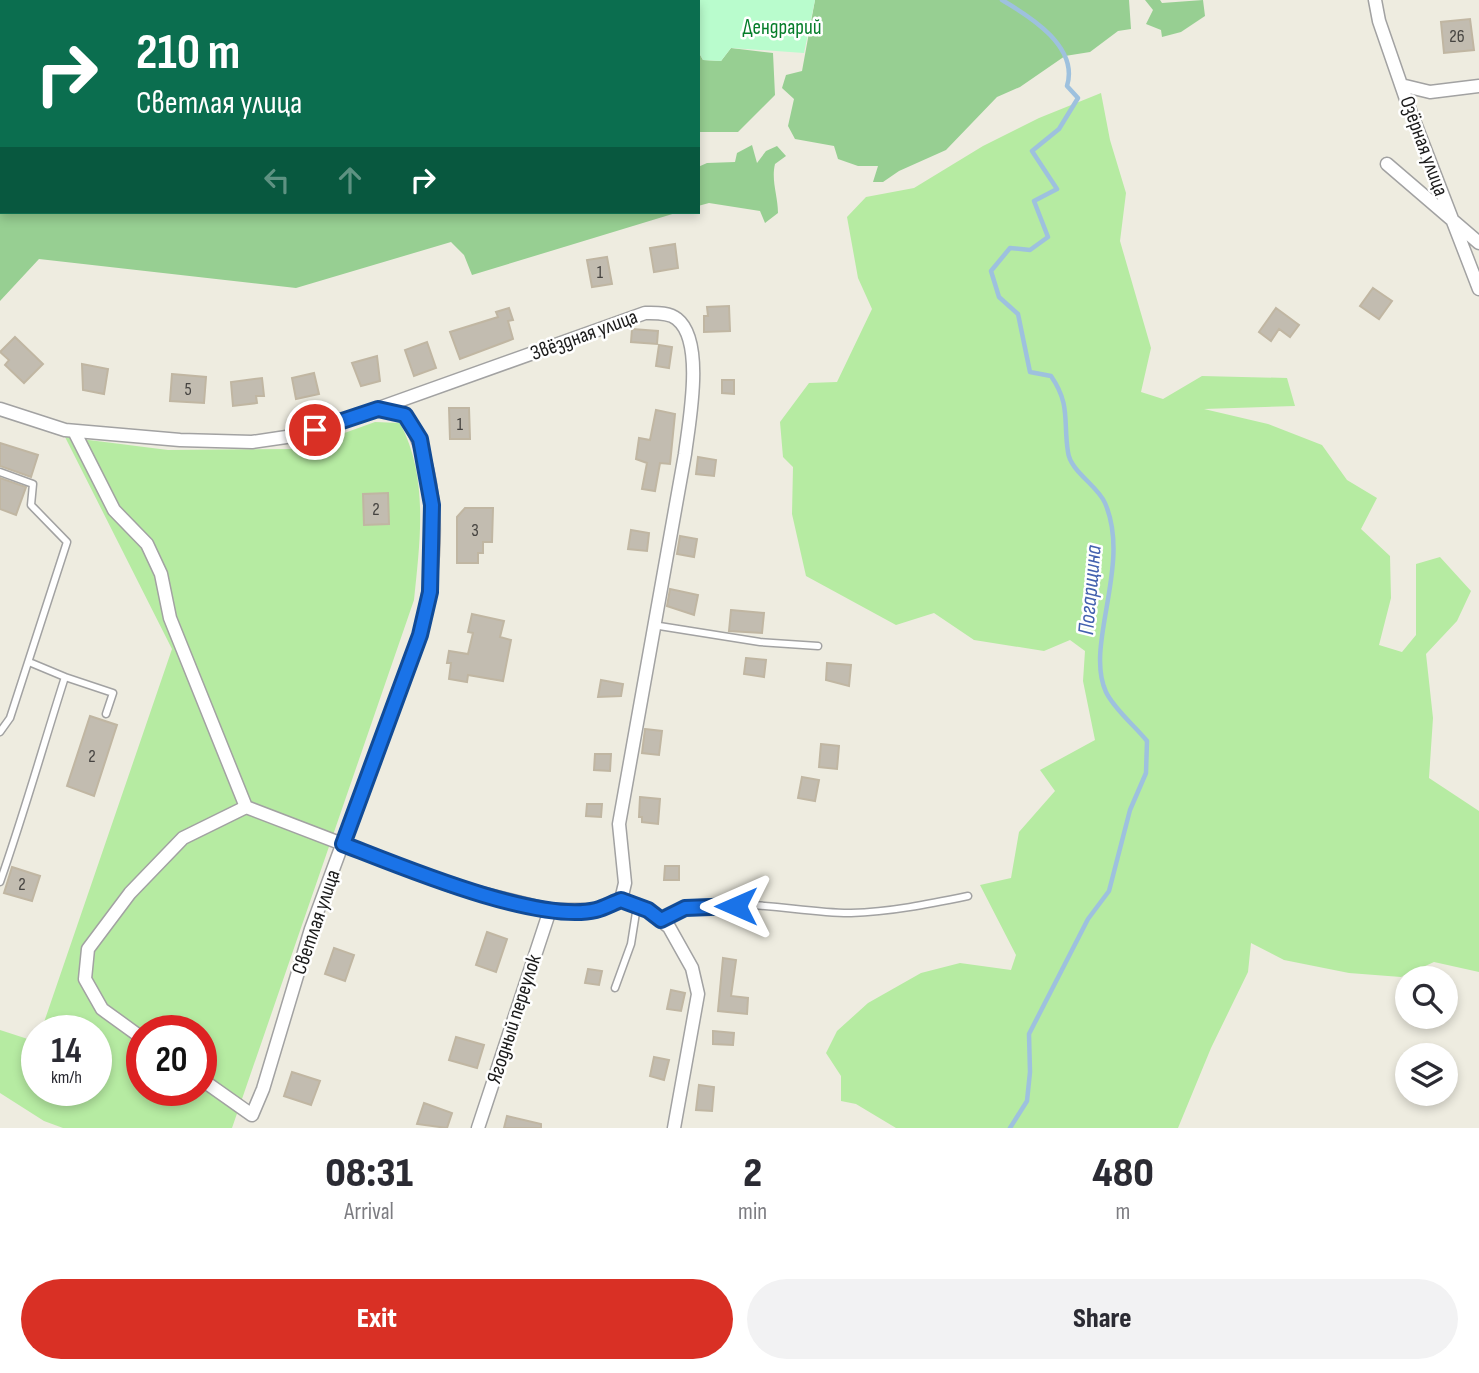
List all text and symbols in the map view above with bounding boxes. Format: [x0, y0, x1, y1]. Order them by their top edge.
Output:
park label: Дендрарий [742, 15, 822, 40]
text: 210 m [136, 24, 240, 83]
house number: 26 [1449, 26, 1465, 47]
icon: right [21, 28, 112, 119]
text: Светлая улица [136, 84, 302, 123]
street label: Озёрная улица [1394, 93, 1454, 199]
icon: left [258, 161, 296, 199]
icon: ahead [331, 161, 369, 199]
icon: right [404, 161, 442, 199]
house number: 1 [597, 262, 604, 283]
street label: Звёздная улица [527, 304, 641, 366]
house number: 5 [184, 379, 192, 400]
pin [285, 400, 345, 460]
icon: arrive [296, 411, 334, 449]
house number: 1 [457, 414, 464, 435]
house number: 2 [372, 499, 380, 520]
house number: 3 [471, 520, 479, 541]
water label: Погарщина [1072, 543, 1108, 636]
house number: 2 [88, 746, 96, 767]
street label: Светлая улица [286, 866, 346, 978]
position arrow [699, 869, 773, 943]
house number: 2 [18, 874, 26, 895]
street label: Ягодный переулок [481, 951, 547, 1087]
map controls [1395, 966, 1458, 1106]
button: search [1395, 966, 1458, 1029]
speed limit sign: 20 [126, 1015, 217, 1106]
text: 14 [51, 1030, 82, 1073]
button: layers [1395, 1043, 1458, 1106]
text: km/h [51, 1067, 82, 1088]
text: 08:31 [325, 1148, 413, 1199]
text: 2 [743, 1148, 762, 1199]
text: 480 [1092, 1148, 1154, 1199]
text: Arrival [344, 1198, 394, 1226]
text: min [738, 1198, 767, 1226]
text: m [1116, 1198, 1130, 1226]
button: Exit [21, 1279, 733, 1359]
button: Share [747, 1279, 1458, 1359]

